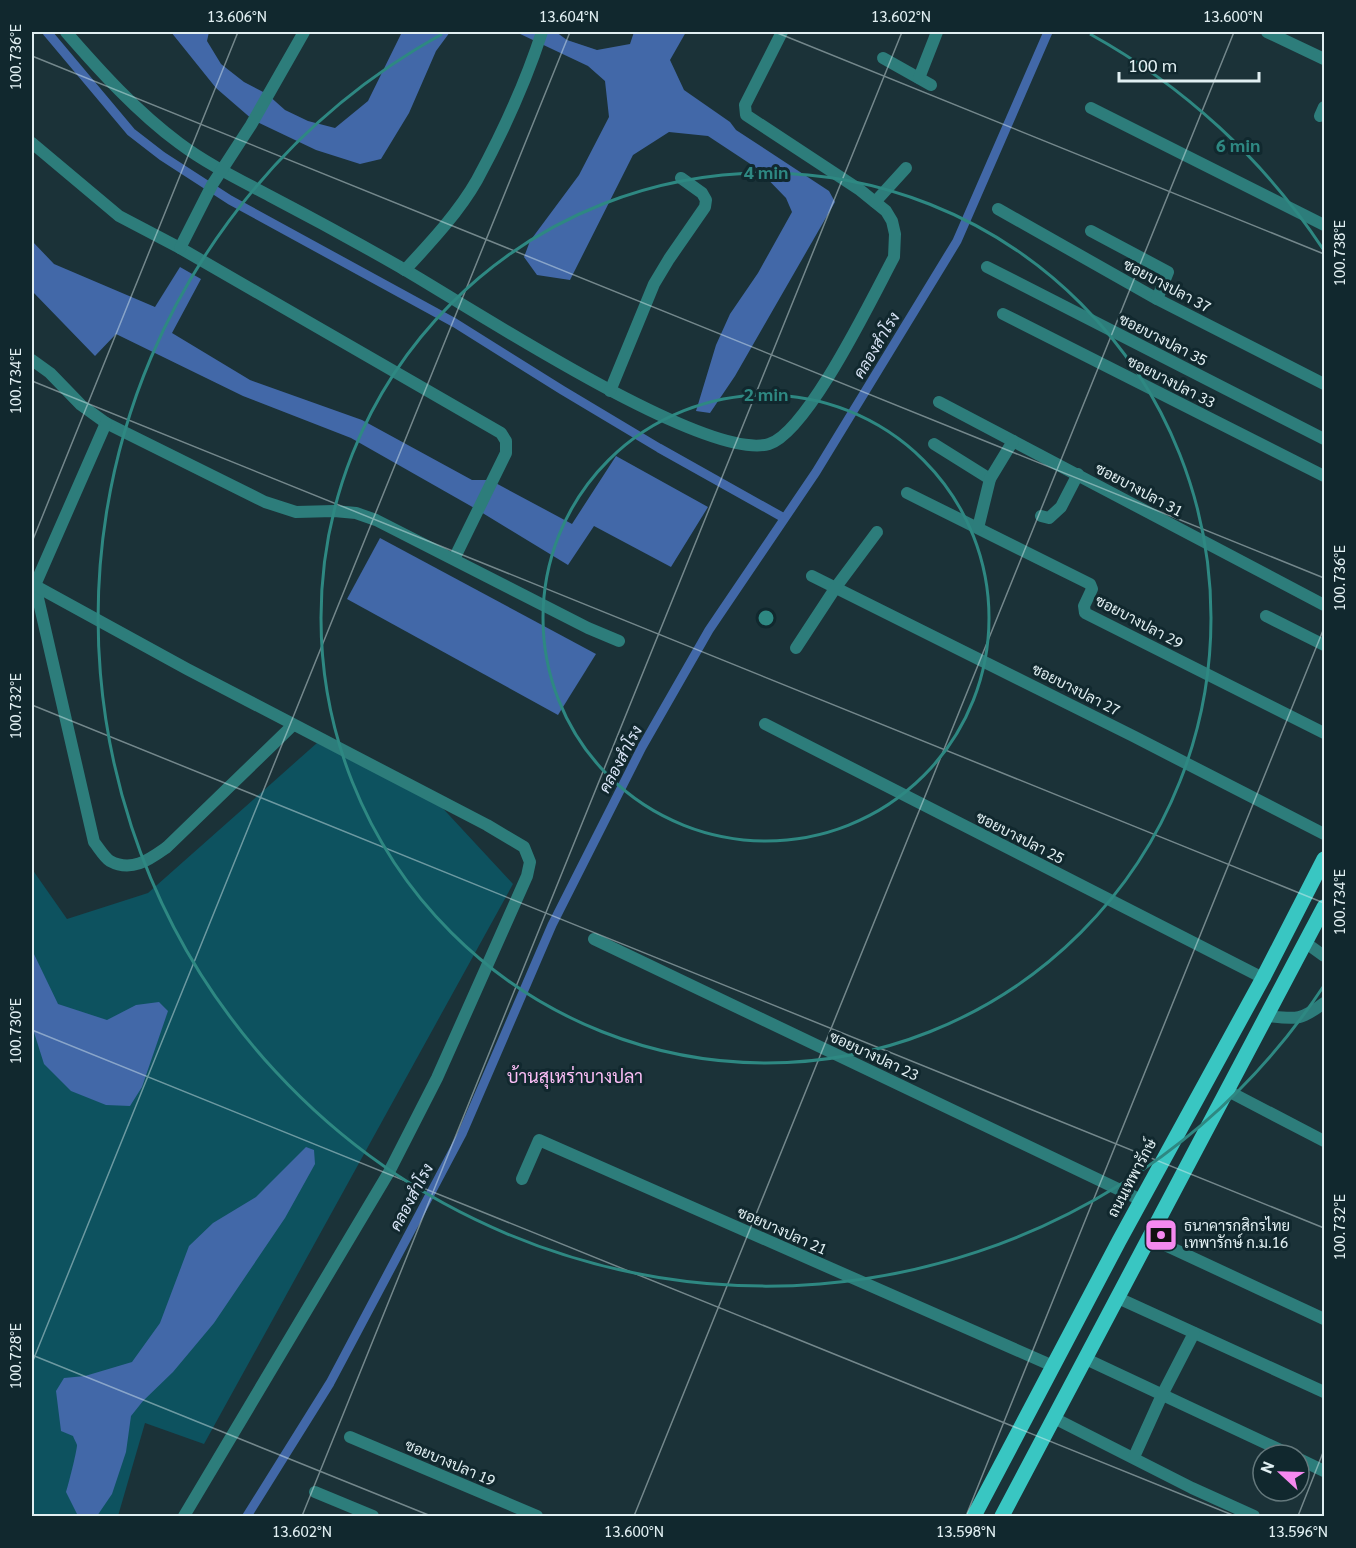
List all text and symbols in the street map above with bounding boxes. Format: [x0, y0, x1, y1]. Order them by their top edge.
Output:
text: 13.606°N [207, 6, 267, 25]
text: 13.604°N [539, 6, 599, 25]
text: 13.602°N [871, 6, 931, 25]
text: 13.600°N [1203, 6, 1263, 25]
text: 100.736°E [5, 24, 24, 90]
scale bar [1119, 45, 1258, 83]
text: 100 m [1128, 53, 1177, 76]
text: 6 min [1216, 133, 1260, 156]
text: 4 min [744, 160, 788, 183]
text: 100.738°E [1329, 220, 1348, 286]
street label: ซอยบางปลา 37 [1121, 254, 1215, 316]
water label: คลองสำโรง [848, 308, 904, 382]
street label: ซอยบางปลา 35 [1116, 308, 1211, 369]
text: 100.734°E [5, 348, 24, 414]
street label: ซอยบางปลา 33 [1124, 350, 1219, 411]
text: 2 min [744, 382, 788, 405]
street label: ซอยบางปลา 31 [1093, 458, 1187, 520]
text: 100.736°E [1329, 545, 1348, 611]
street label: ซอยบางปลา 29 [1093, 590, 1187, 652]
centre of rings [756, 608, 776, 628]
street label: ซอยบางปลา 27 [1029, 658, 1124, 719]
text: 100.732°E [5, 673, 24, 739]
water label: คลองสำโรง [593, 721, 646, 796]
street label: ซอยบางปลา 25 [973, 806, 1068, 867]
text: 100.734°E [1329, 869, 1348, 935]
text: 100.730°E [5, 998, 24, 1064]
street label: ซอยบางปลา 23 [827, 1026, 922, 1084]
district label: บ้านสุเหร่าบางปลา [507, 1064, 643, 1089]
street label: ถนนเทพารักษ์ [1102, 1134, 1160, 1220]
water label: คลองสำโรง [384, 1159, 437, 1234]
text: 100.732°E [1329, 1194, 1348, 1260]
street label: ซอยบางปลา 21 [735, 1201, 830, 1258]
place label: ธนาคารกสิกรไทย เทพารักษ์ ก.ม.16 [1184, 1215, 1290, 1251]
bank icon: ธนาคารกสิกรไทย เทพารักษ์ ก.ม.16 [1143, 1217, 1179, 1253]
text: 100.728°E [5, 1323, 24, 1389]
street label: ซอยบางปลา 19 [403, 1434, 499, 1489]
north arrow [1251, 1443, 1311, 1503]
text: N [1255, 1458, 1278, 1476]
text: 13.602°N [272, 1521, 332, 1540]
text: 13.600°N [604, 1521, 664, 1540]
text: 13.598°N [936, 1521, 996, 1540]
text: 13.596°N [1268, 1521, 1328, 1540]

